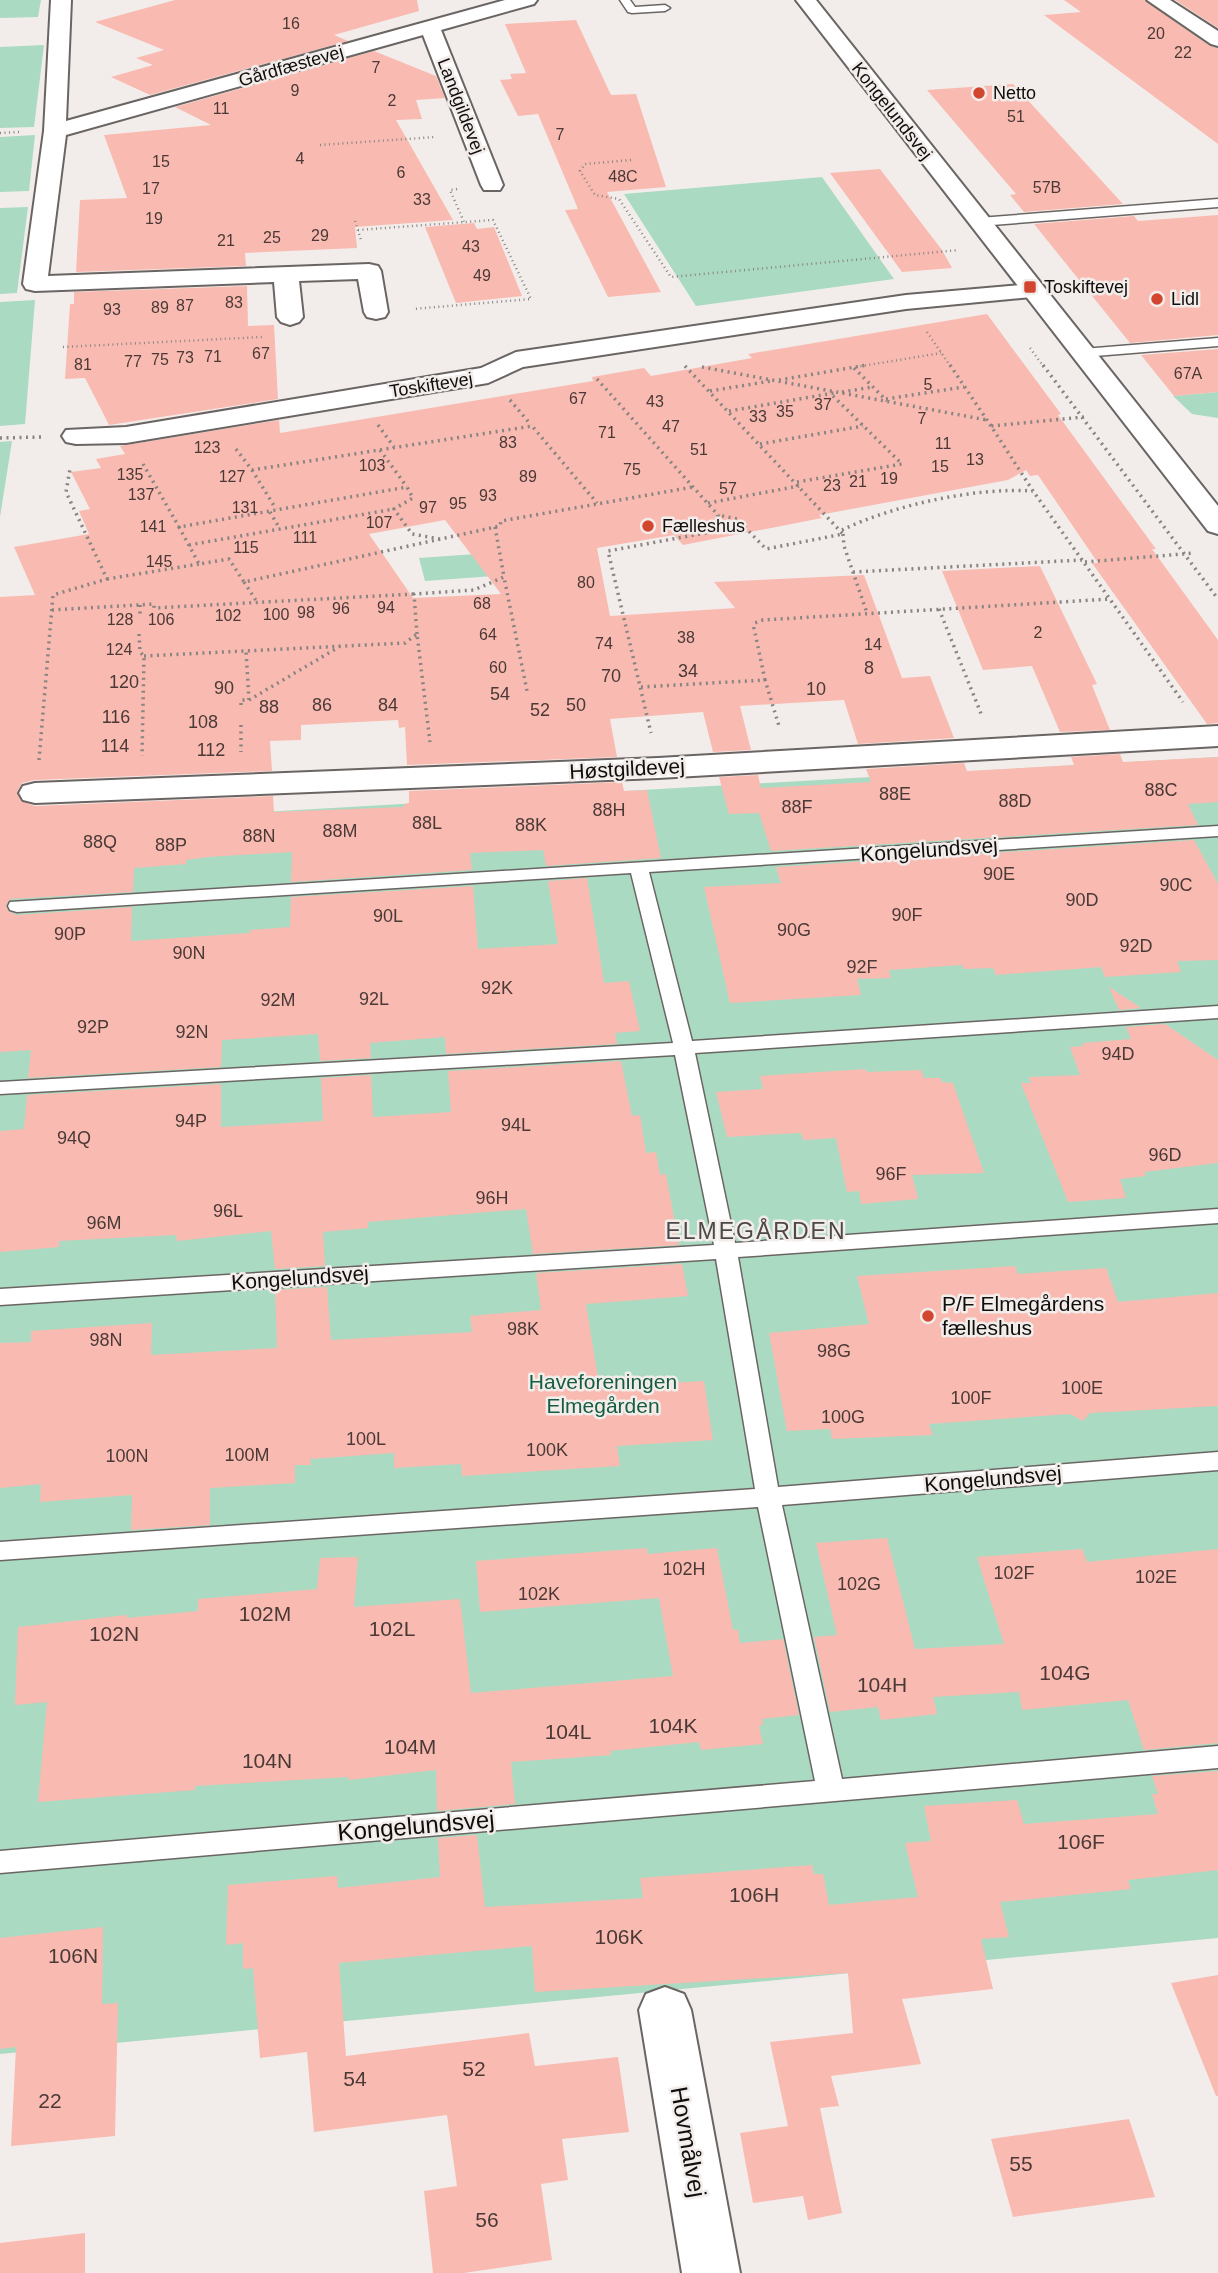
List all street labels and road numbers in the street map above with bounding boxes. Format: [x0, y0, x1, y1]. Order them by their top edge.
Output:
street label: Gårdfæstevej [236, 41, 346, 91]
street label: Landgildevej [434, 55, 488, 157]
street label: Kongelundsvej [848, 58, 936, 164]
street label: Toskiftevej [388, 369, 474, 401]
street label: Høstgildevej [569, 754, 685, 783]
street label: Kongelundsvej [859, 833, 998, 866]
street label: Kongelundsvej [230, 1261, 369, 1294]
street label: Kongelundsvej [923, 1461, 1063, 1496]
street label: Kongelundsvej [336, 1805, 496, 1846]
street label: Hovmålvej [665, 2084, 712, 2199]

